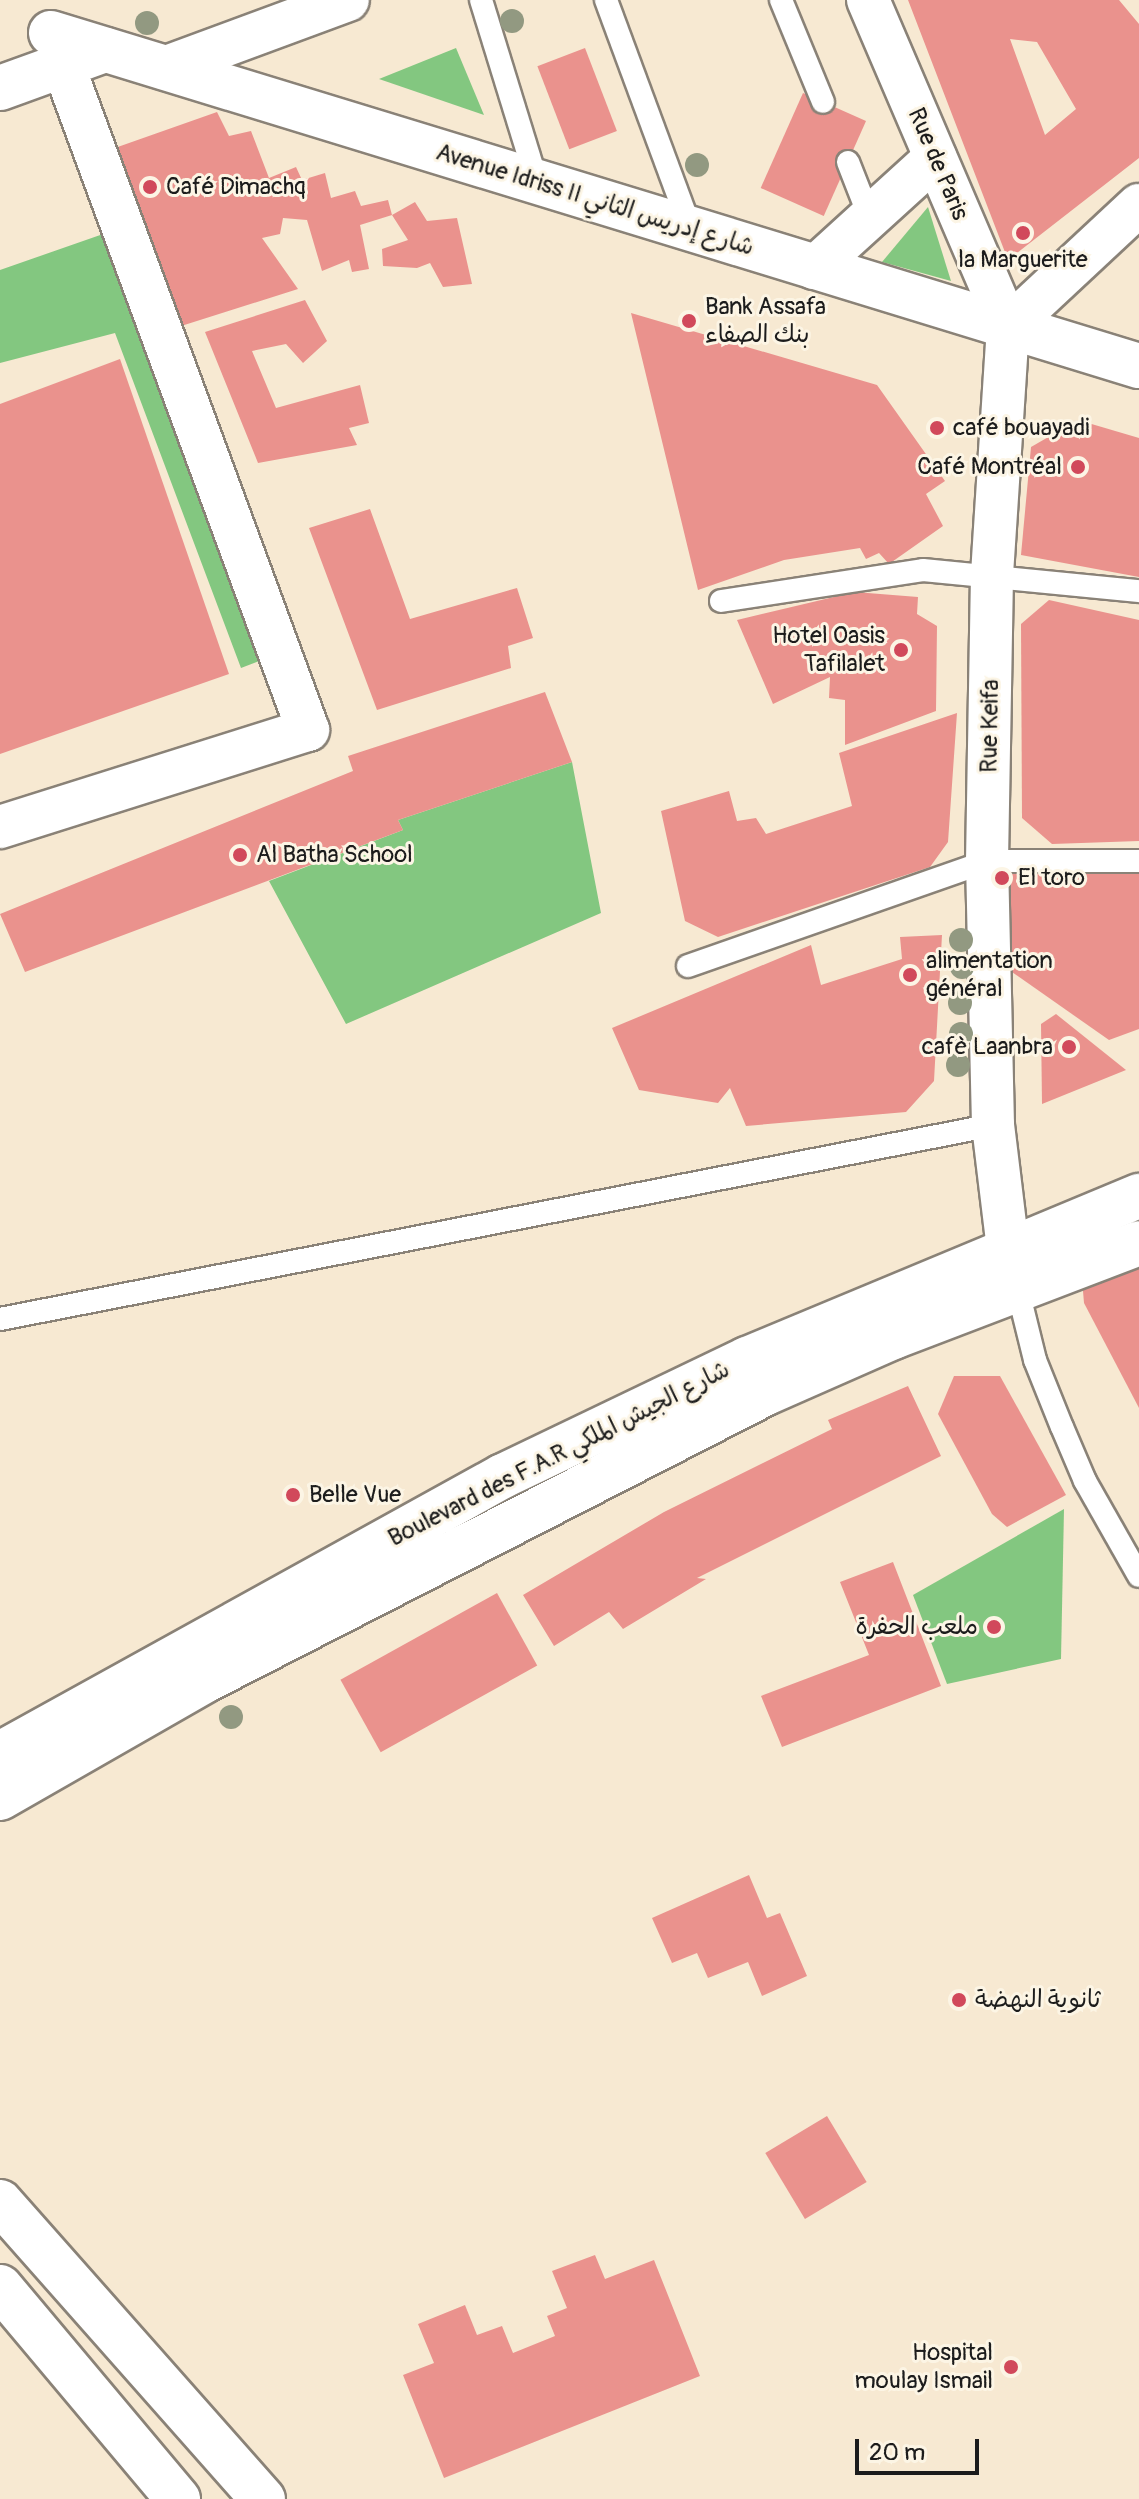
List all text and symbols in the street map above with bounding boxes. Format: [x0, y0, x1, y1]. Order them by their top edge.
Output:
street label: Rue de Paris [901, 104, 975, 224]
street label: Avenue Idriss II شارع إدريس الثاني [433, 138, 757, 262]
place label: Café Dimachq [166, 173, 306, 201]
marker: Café Dimachq [141, 178, 159, 196]
marker: la Marguerite [1014, 224, 1032, 242]
place label: la Marguerite [958, 246, 1088, 274]
place label: Bank Assafa بنك الصفاء [705, 293, 826, 349]
marker: Bank Assafa بنك الصفاء [680, 312, 698, 330]
place label: café bouayadi [953, 414, 1089, 442]
marker: café bouayadi [928, 419, 946, 437]
place label: Café Montréal [917, 453, 1062, 481]
marker: Café Montréal [1069, 458, 1087, 476]
place label: Hotel Oasis Tafilalet [772, 622, 885, 678]
marker: Hotel Oasis Tafilalet [892, 641, 910, 659]
street label: Rue Keifa [975, 679, 1005, 773]
place label: Al Batha School [256, 841, 413, 869]
marker: Al Batha School [231, 846, 249, 864]
place label: El toro [1018, 864, 1085, 892]
marker: El toro [993, 869, 1011, 887]
place label: alimentation général [926, 947, 1053, 1003]
marker: alimentation général [901, 966, 919, 984]
place label: cafè Laanbra [922, 1033, 1053, 1061]
marker: cafè Laanbra [1060, 1038, 1078, 1056]
street label: Boulevard des F.A.R شارع الجيش الملكي [383, 1355, 735, 1553]
place label: Belle Vue [309, 1481, 401, 1509]
marker: Belle Vue [284, 1486, 302, 1504]
place label: ملعب الحفرة [856, 1613, 978, 1641]
marker: ملعب الحفرة [985, 1618, 1003, 1636]
place label: ثانوية النهضة [975, 1986, 1100, 2014]
marker: ثانوية النهضة [950, 1991, 968, 2009]
place label: Hospital moulay Ismail [854, 2339, 993, 2395]
marker: Hospital moulay Ismail [1000, 2356, 1022, 2378]
scale bar [859, 2423, 983, 2473]
text: 20 m [869, 2438, 925, 2467]

